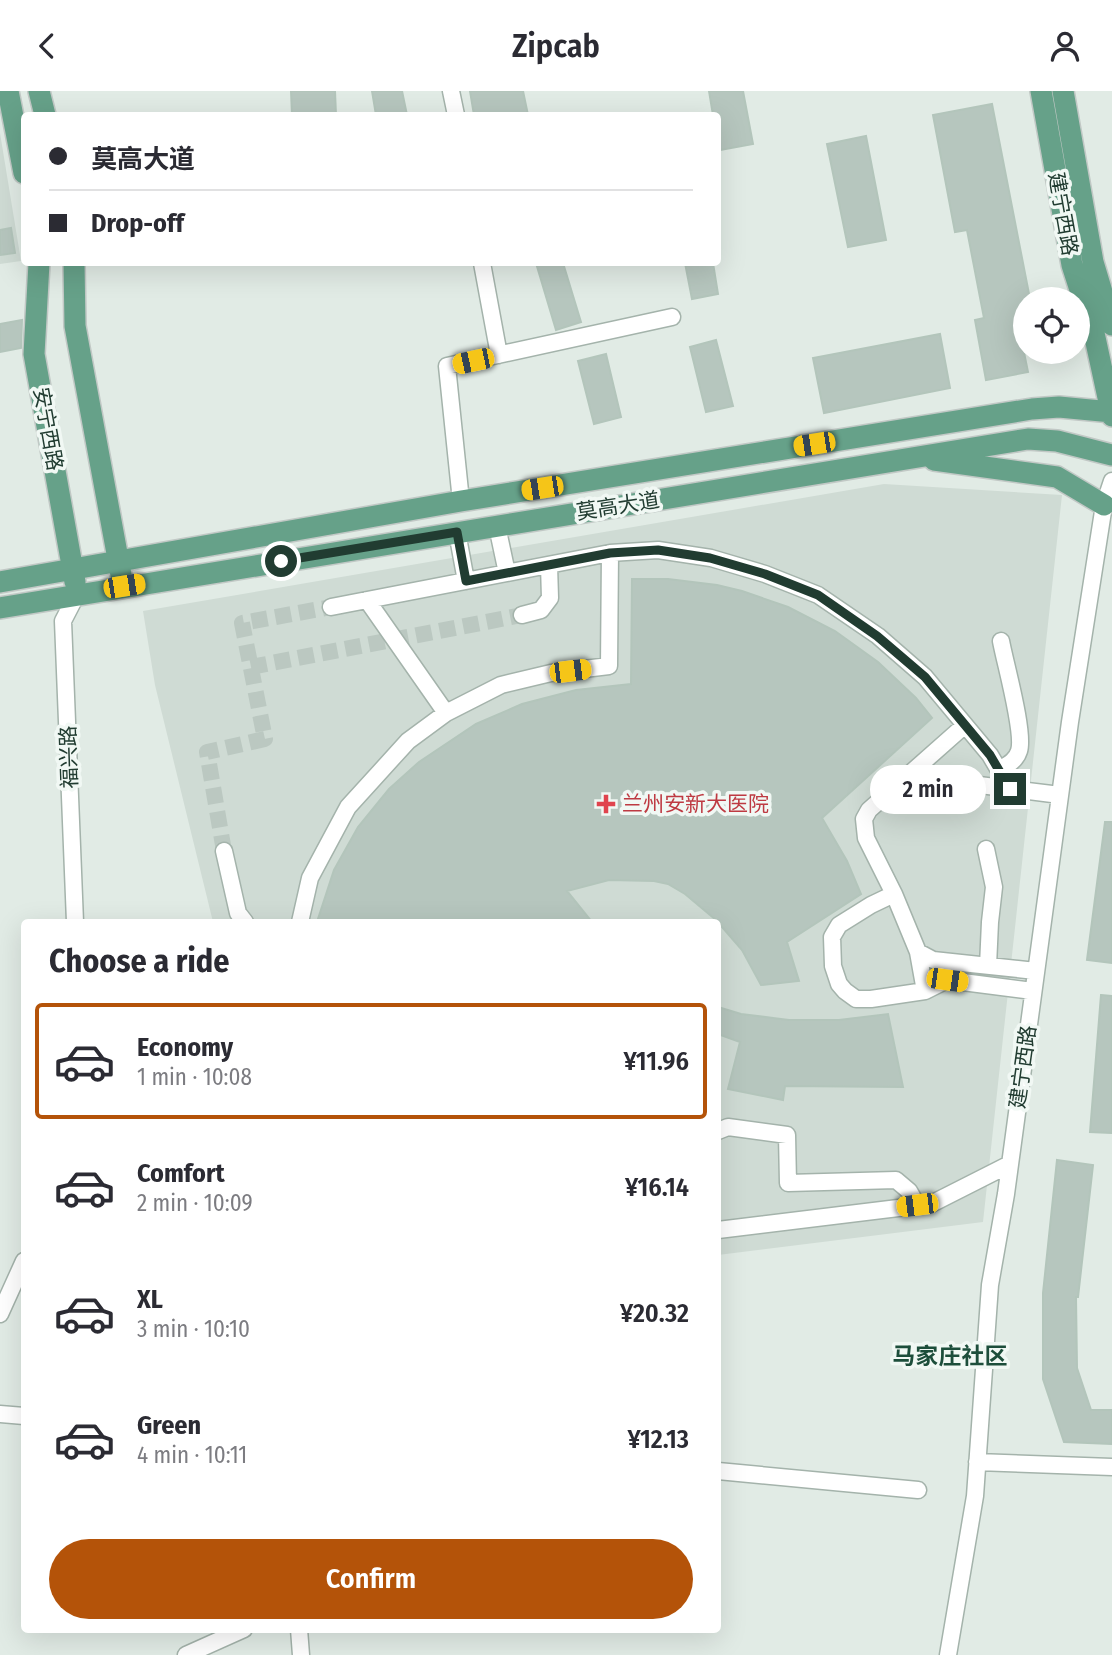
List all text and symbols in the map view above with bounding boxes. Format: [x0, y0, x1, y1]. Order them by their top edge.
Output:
icon: back [28, 27, 66, 65]
text: Zipcab [512, 27, 600, 65]
icon: person [1046, 27, 1084, 65]
text: 莫高大道 [91, 144, 195, 175]
street label: 建宁西路 [1043, 170, 1083, 258]
text: Drop-off [91, 208, 184, 239]
map controls [1013, 287, 1090, 364]
button: locate [1013, 287, 1090, 364]
car [451, 346, 496, 376]
street label: 安宁西路 [28, 385, 68, 473]
car [792, 430, 837, 458]
car [520, 474, 565, 502]
street label: 莫高大道 [574, 487, 662, 525]
route start [265, 545, 297, 577]
car [102, 572, 147, 600]
car [548, 658, 593, 684]
street label: 福兴路 [55, 725, 83, 789]
callout: 2 min [870, 765, 986, 813]
route end [994, 773, 1026, 805]
text: 2 min [902, 775, 954, 803]
place label: 兰州安新大医院 [622, 791, 769, 817]
marker: 兰州安新大医院 [596, 794, 616, 814]
text: Choose a ride [49, 942, 230, 980]
car [925, 967, 970, 993]
street label: 建宁西路 [1004, 1024, 1042, 1110]
icon: car [53, 1030, 116, 1093]
text: Economy [137, 1032, 233, 1063]
text: ¥11.96 [623, 1046, 689, 1077]
text: 1 min · 10:08 [137, 1063, 252, 1091]
icon: car [53, 1156, 116, 1219]
text: Comfort [137, 1158, 225, 1189]
text: ¥16.14 [625, 1172, 689, 1203]
text: 2 min · 10:09 [137, 1189, 253, 1217]
car [895, 1192, 940, 1218]
icon: car [53, 1282, 116, 1345]
text: XL [137, 1284, 163, 1315]
text: ¥20.32 [620, 1298, 689, 1329]
text: 3 min · 10:10 [137, 1315, 250, 1343]
district label: 马家庄社区 [893, 1342, 1008, 1370]
icon: car [53, 1408, 116, 1471]
text: Green [137, 1410, 201, 1441]
text: ¥12.13 [627, 1424, 689, 1455]
text: 4 min · 10:11 [137, 1441, 247, 1469]
button: Confirm [49, 1539, 693, 1619]

